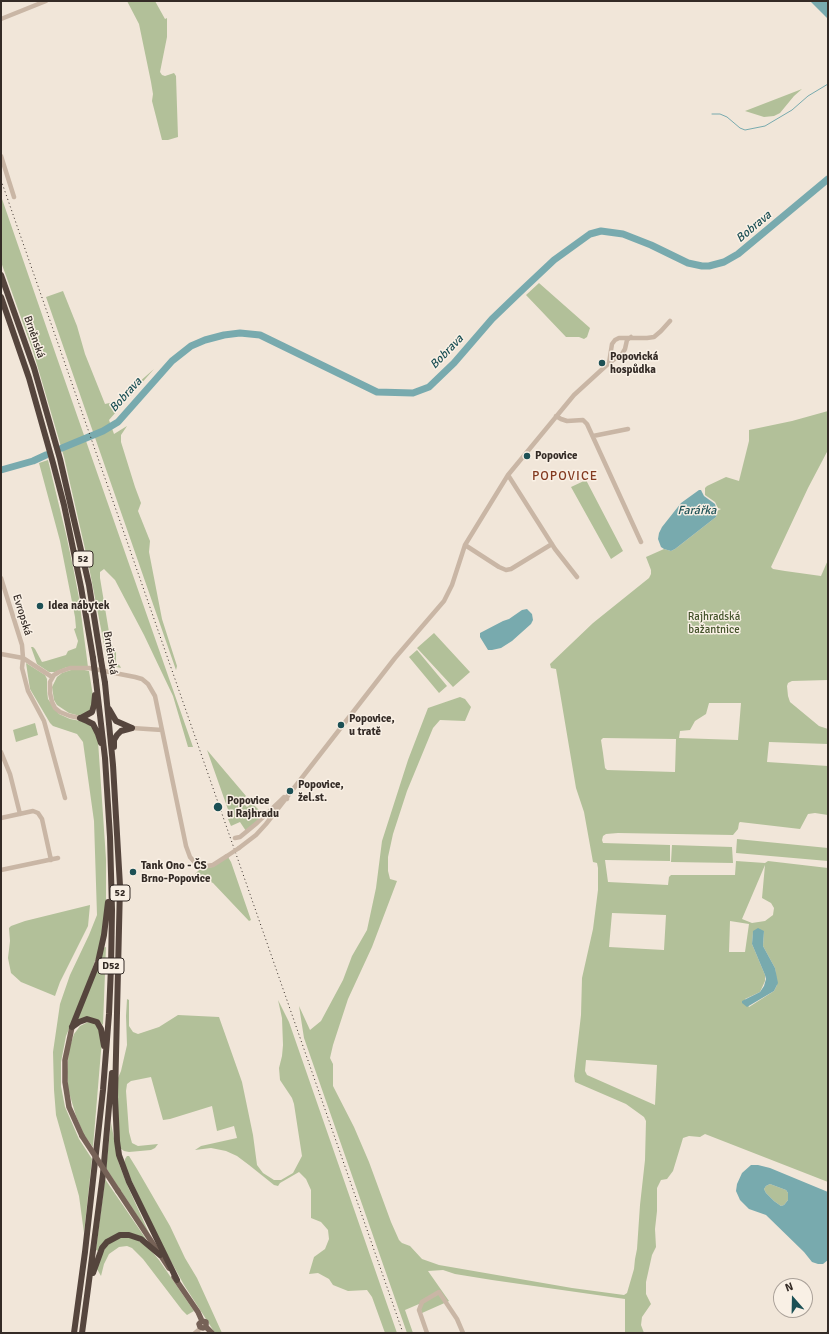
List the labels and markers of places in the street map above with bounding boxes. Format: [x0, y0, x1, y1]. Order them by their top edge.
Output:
place label: Popovická hospůdka [610, 350, 658, 376]
marker: Popovická hospůdka [597, 358, 607, 368]
place label: Popovice [535, 449, 577, 463]
marker: Popovice [522, 451, 532, 461]
place label: Idea nábytek [48, 599, 110, 613]
marker: Idea nábytek [35, 601, 45, 611]
place label: Popovice, u tratě [349, 712, 395, 738]
marker: Popovice, u tratě [336, 720, 346, 730]
place label: Popovice, žel.st. [298, 778, 344, 804]
marker: Popovice, žel.st. [285, 786, 295, 796]
place label: Popovice u Rajhradu [227, 794, 279, 820]
marker: Popovice u Rajhradu [212, 801, 224, 813]
place label: Tank Ono - ČS Brno-Popovice [141, 859, 210, 885]
marker: Tank Ono - ČS Brno-Popovice [128, 867, 138, 877]

